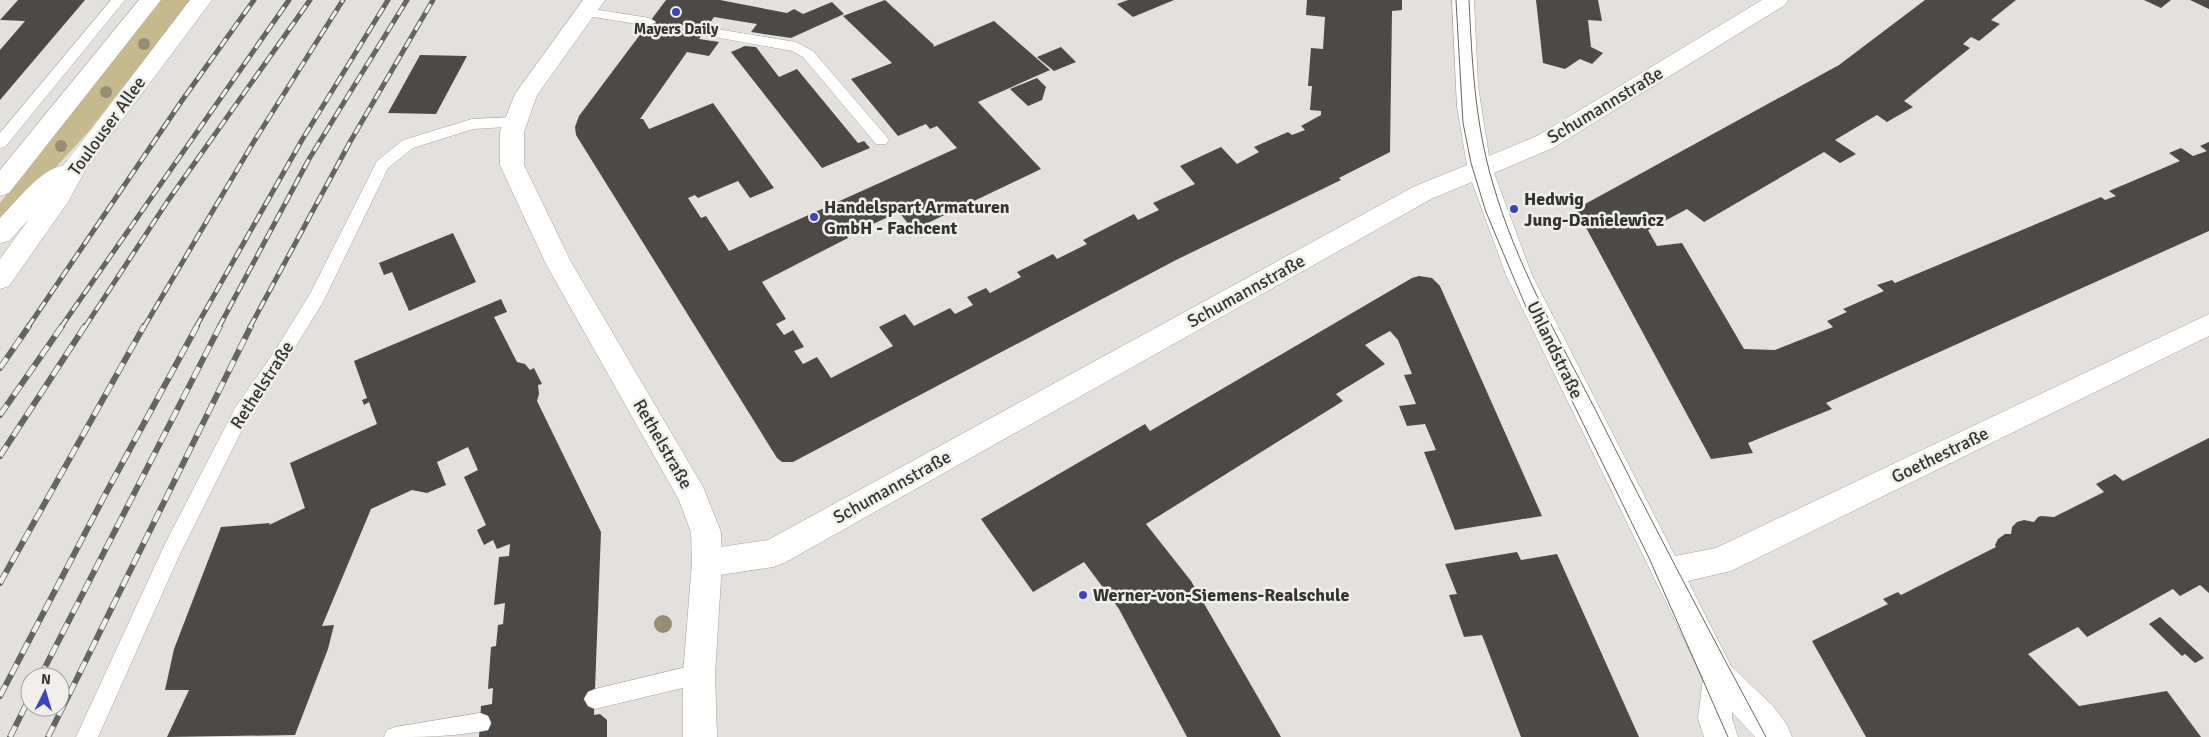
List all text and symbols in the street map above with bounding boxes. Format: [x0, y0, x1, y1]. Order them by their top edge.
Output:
marker: Mayers Daily [670, 6, 682, 18]
place label: Mayers Daily [634, 20, 719, 38]
street label: Schumannstraße [1543, 62, 1667, 148]
street label: Toulouser Allee [64, 72, 150, 180]
place label: Hedwig Jung-Danielewicz [1524, 188, 1664, 231]
place label: Handelspart Armaturen GmbH - Fachcent [824, 196, 1010, 239]
marker: Hedwig Jung-Danielewicz [1508, 203, 1520, 215]
marker: Handelspart Armaturen GmbH - Fachcent [808, 211, 820, 223]
street label: Schumannstraße [1183, 250, 1309, 332]
street label: Uhlandstraße [1522, 298, 1588, 402]
street label: Rethelstraße [226, 337, 298, 433]
street label: Rethelstraße [628, 395, 698, 493]
street label: Goethestraße [1888, 422, 1992, 488]
street label: Schumannstraße [829, 446, 955, 528]
place label: Werner-von-Siemens-Realschule [1093, 584, 1349, 606]
marker: Werner-von-Siemens-Realschule [1077, 589, 1089, 601]
north arrow [20, 667, 70, 717]
text: N [40, 671, 52, 688]

